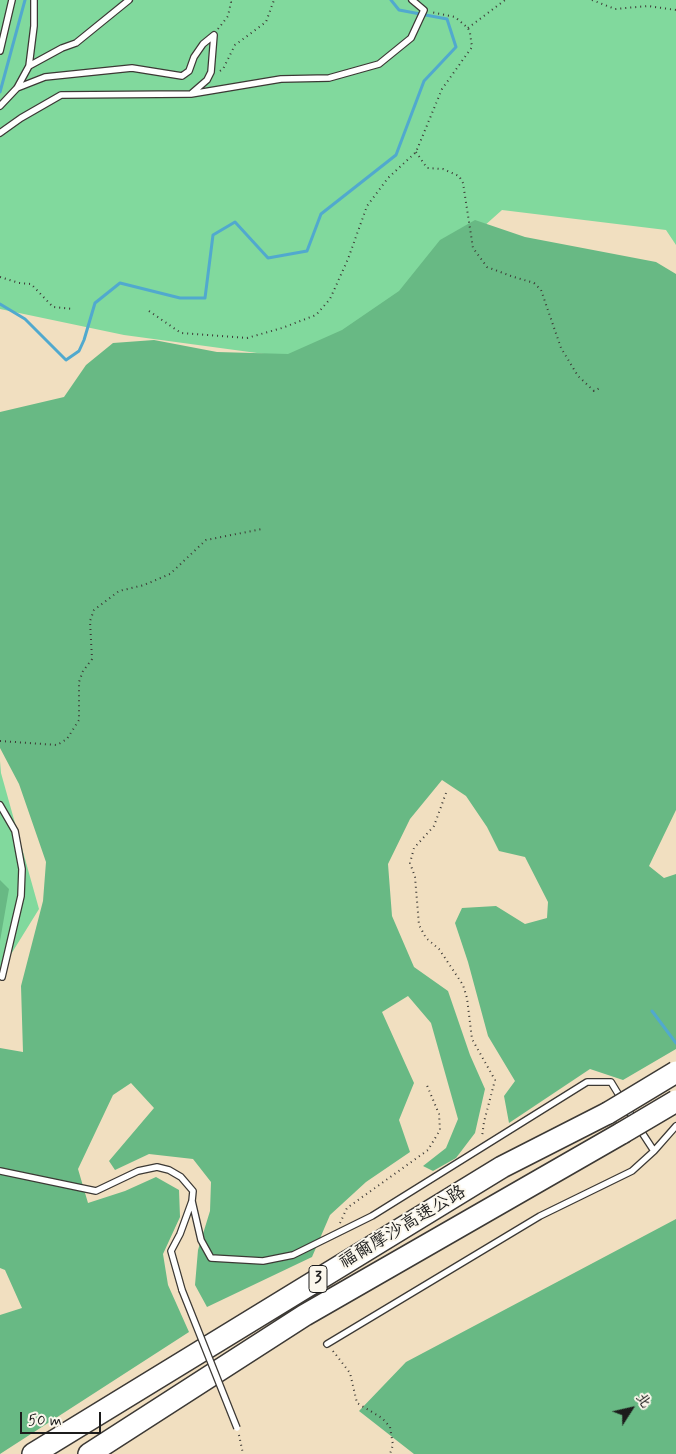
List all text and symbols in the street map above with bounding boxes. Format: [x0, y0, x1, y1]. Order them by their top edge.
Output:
street label: 福爾摩沙高速公路 [336, 1182, 470, 1274]
road number: 3 [309, 1266, 327, 1292]
north arrow [606, 1384, 656, 1434]
text: 北 [632, 1390, 655, 1411]
scale bar [22, 1402, 104, 1434]
text: 50 m [28, 1411, 62, 1431]

